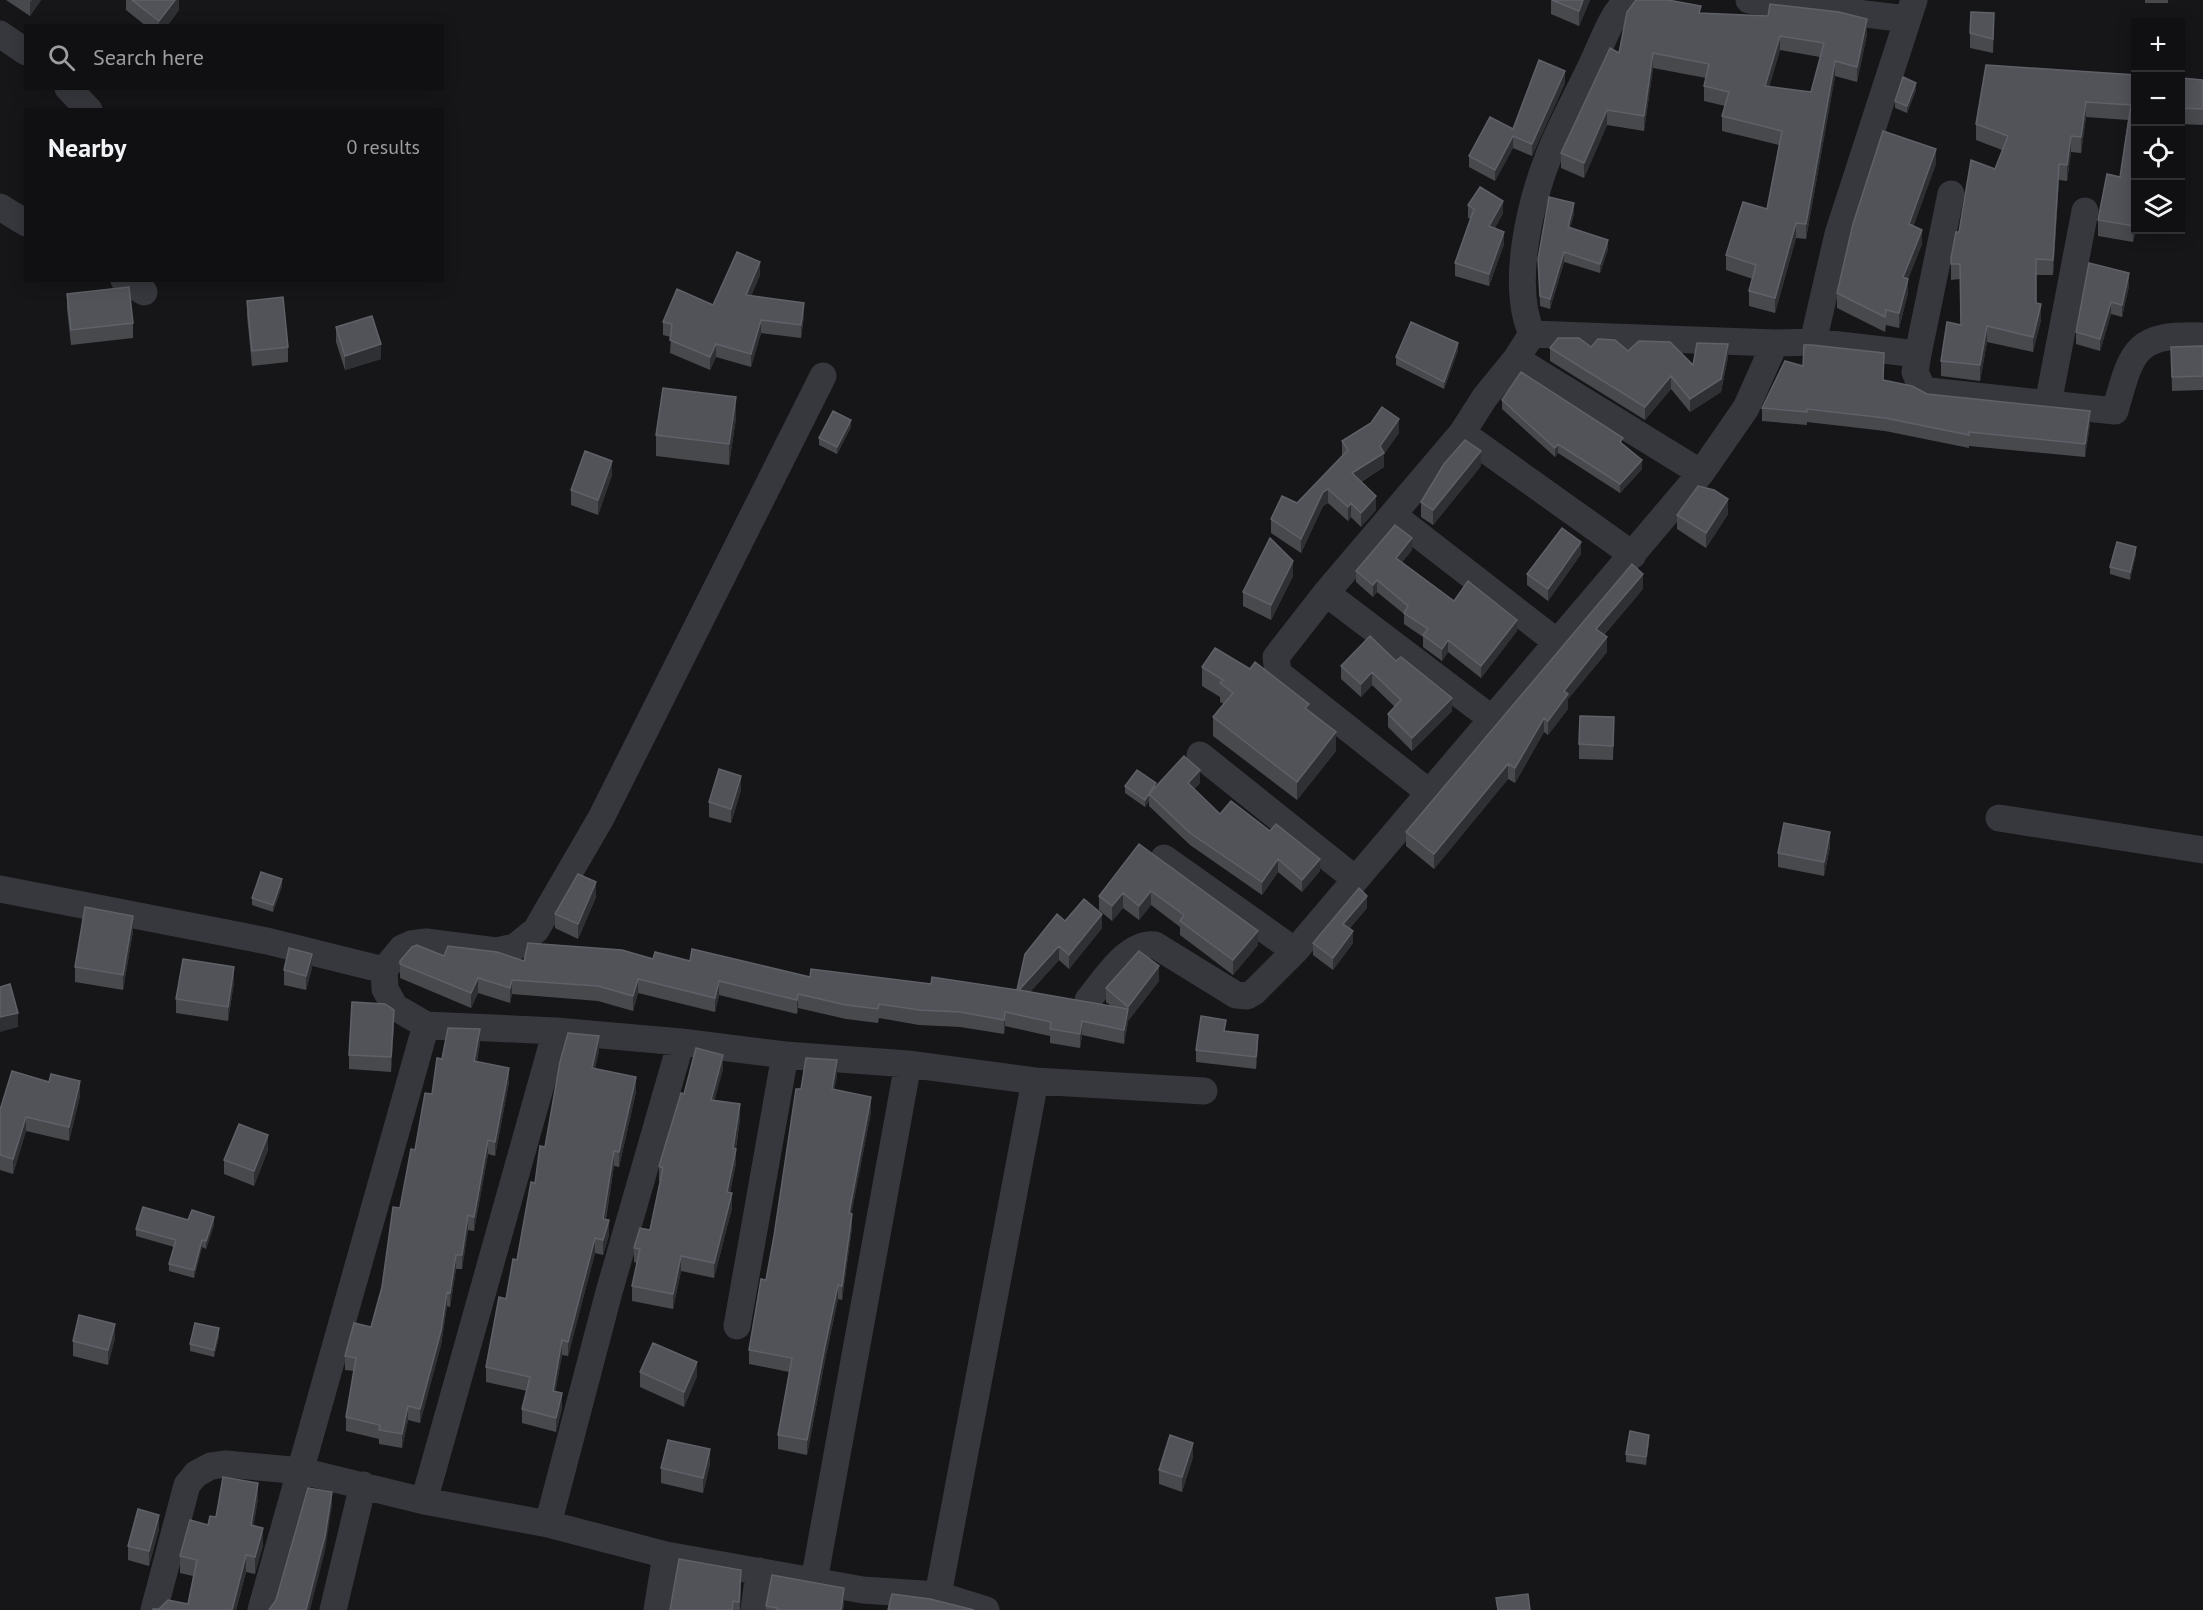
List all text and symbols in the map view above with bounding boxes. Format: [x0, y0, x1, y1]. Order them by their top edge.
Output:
map controls [2131, 18, 2185, 234]
button: + [2131, 18, 2185, 72]
search box [24, 24, 444, 90]
icon: search [45, 41, 78, 74]
text: Search here [93, 43, 204, 71]
button: − [2131, 72, 2185, 126]
button: locate [2131, 126, 2185, 180]
text: Nearby [48, 131, 126, 164]
text: 0 results [347, 134, 420, 160]
button: layers [2131, 180, 2185, 234]

